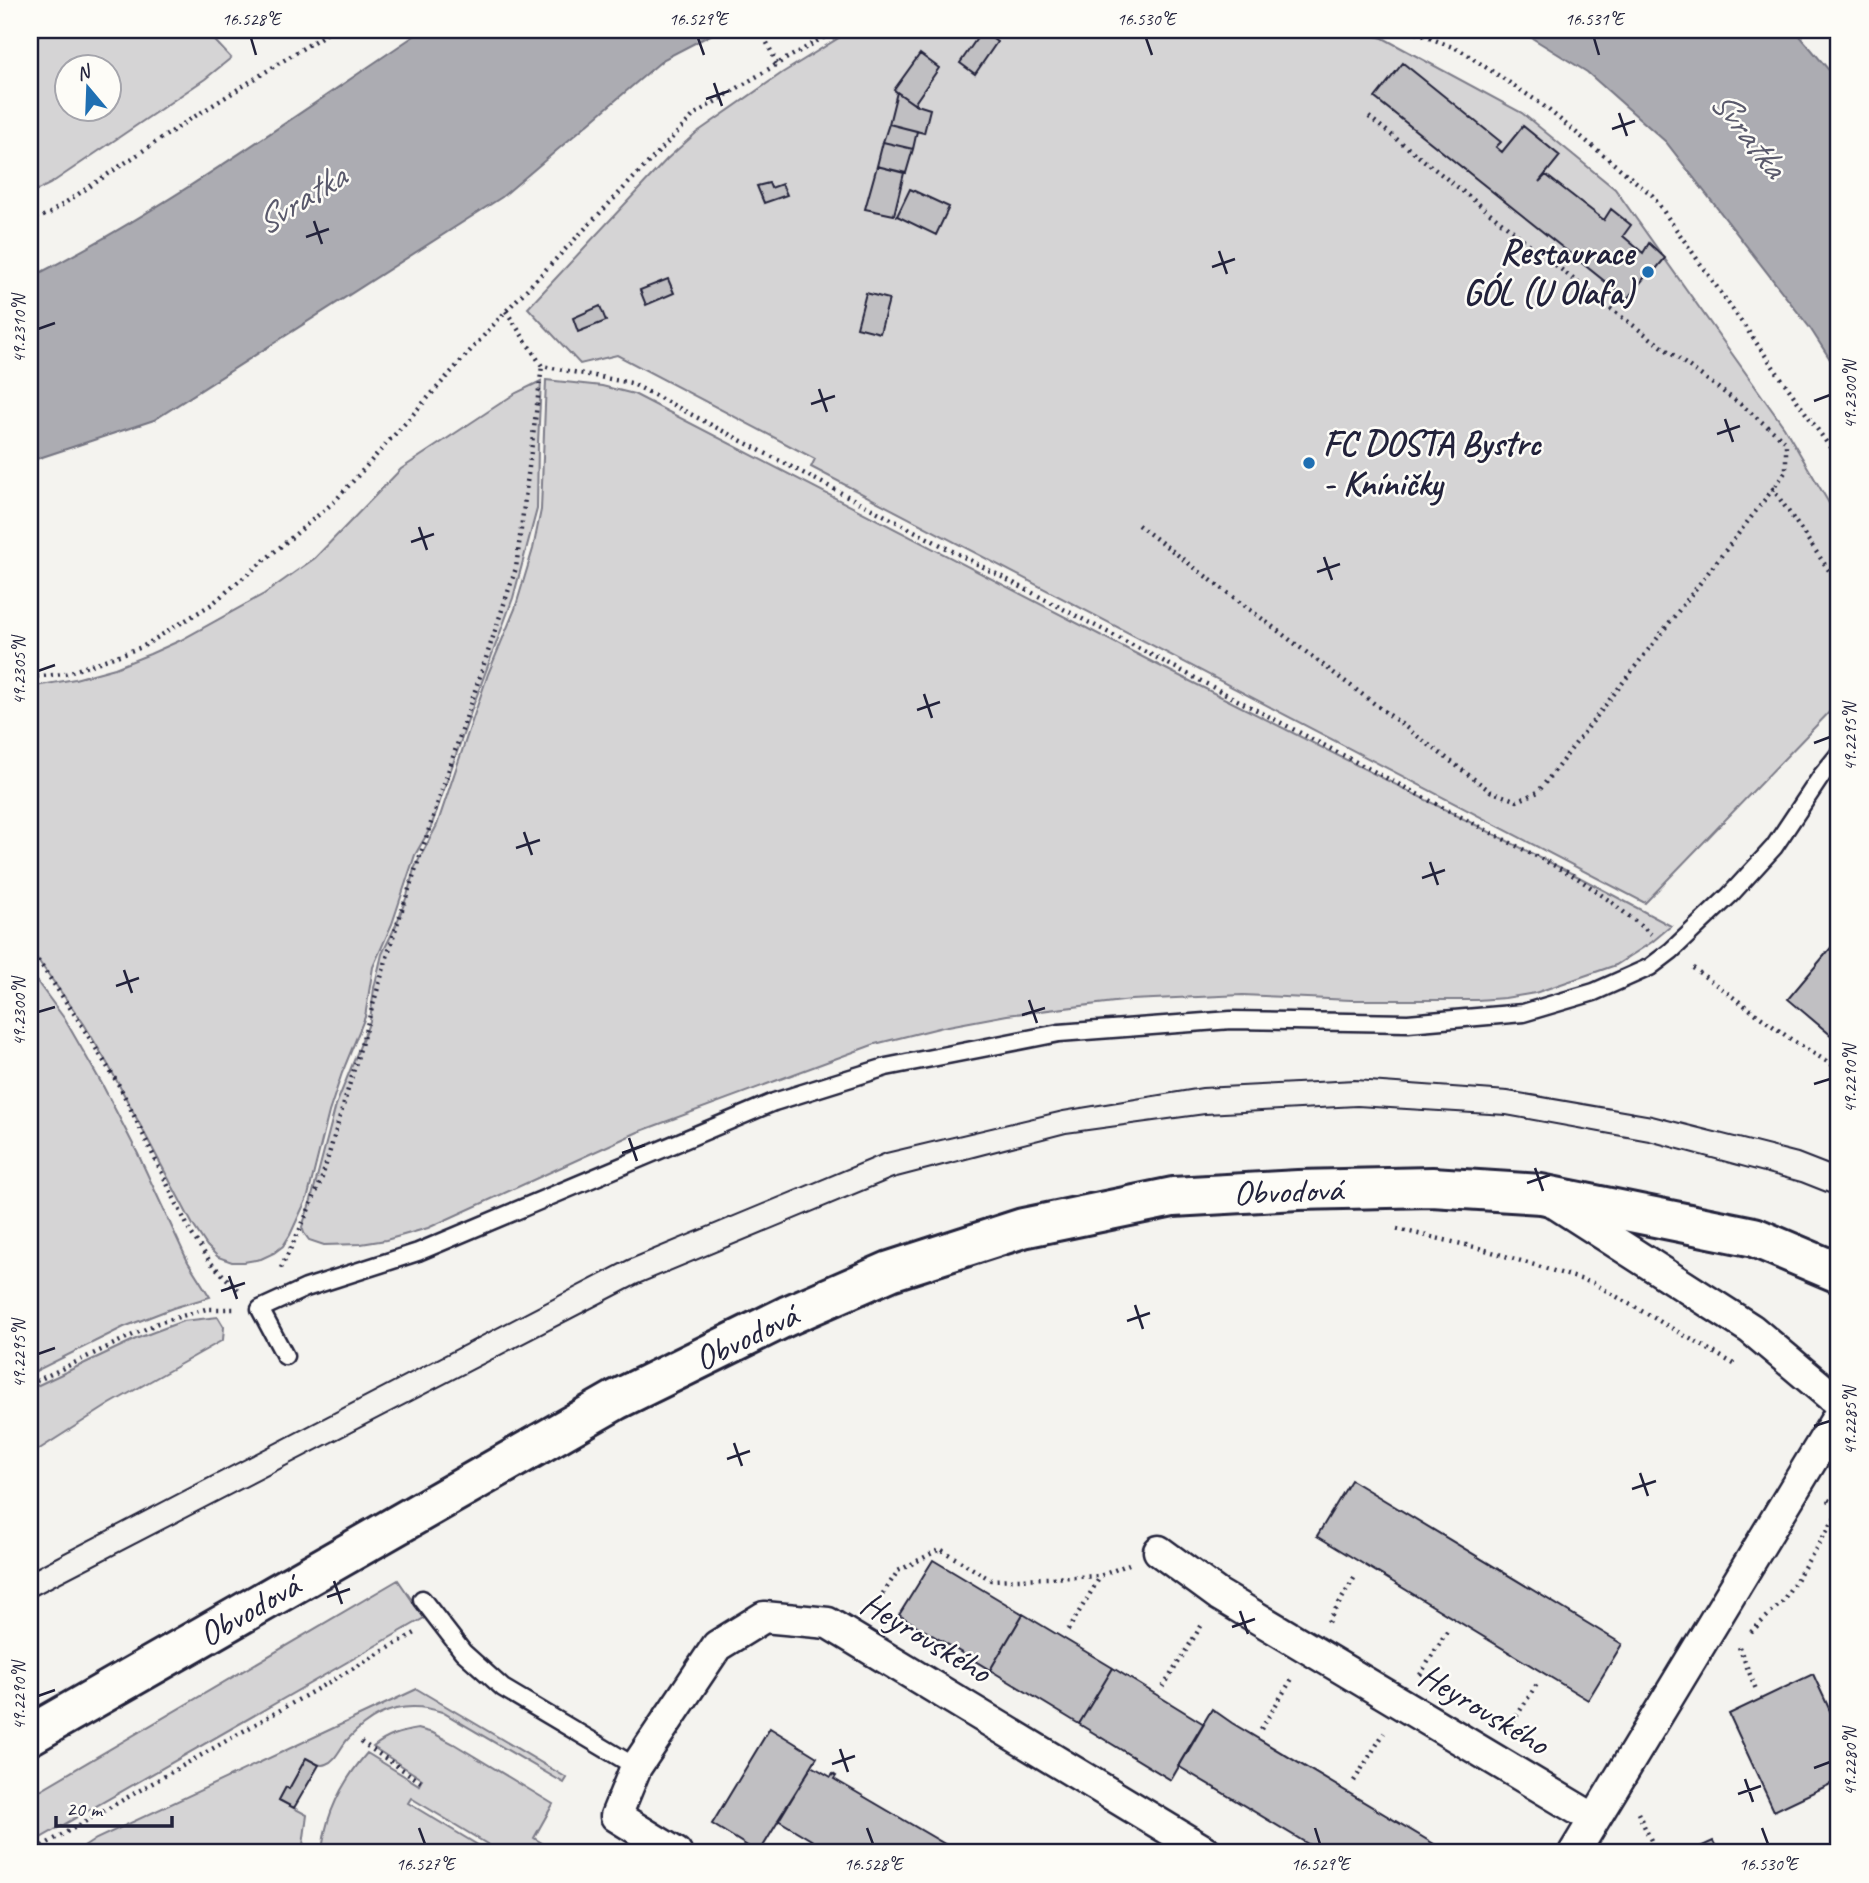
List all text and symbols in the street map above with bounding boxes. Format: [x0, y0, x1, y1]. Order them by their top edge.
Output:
text: 16.528°E [222, 8, 283, 30]
text: 16.529°E [669, 8, 730, 30]
text: 16.530°E [1117, 8, 1178, 30]
text: 16.531°E [1565, 8, 1626, 30]
north arrow [52, 52, 122, 122]
text: N [73, 59, 95, 86]
water label: Svratka [1700, 80, 1800, 189]
water label: Svratka [246, 151, 357, 245]
place label: Restaurace GÓL (U Olafa) [1463, 230, 1636, 315]
marker: Restaurace GÓL (U Olafa) [1640, 264, 1656, 280]
text: 49.2310°N [8, 292, 30, 363]
text: 49.2300°N [1839, 358, 1861, 429]
place label: FC DOSTA Bystrc - Kníničky [1323, 421, 1542, 506]
marker: FC DOSTA Bystrc - Kníničky [1301, 455, 1317, 471]
text: 49.2305°N [8, 634, 30, 705]
text: 49.2295°N [1839, 700, 1861, 771]
text: 49.2300°N [8, 975, 30, 1046]
text: 49.2290°N [1839, 1042, 1861, 1113]
street label: Obvodová [1232, 1166, 1347, 1215]
street label: Obvodová [687, 1291, 808, 1381]
text: 49.2295°N [8, 1317, 30, 1388]
text: 49.2285°N [1839, 1384, 1861, 1455]
street label: Obvodová [190, 1561, 311, 1657]
street label: Heyrovského [853, 1581, 1001, 1694]
street label: Heyrovského [1411, 1653, 1559, 1766]
text: 49.2290°N [8, 1659, 30, 1730]
text: 49.2280°N [1839, 1725, 1861, 1796]
scale bar [56, 1785, 172, 1829]
text: 20 m [66, 1796, 104, 1822]
text: 16.527°E [396, 1853, 457, 1875]
text: 16.528°E [844, 1853, 905, 1875]
text: 16.529°E [1291, 1853, 1352, 1875]
text: 16.530°E [1739, 1853, 1800, 1875]

